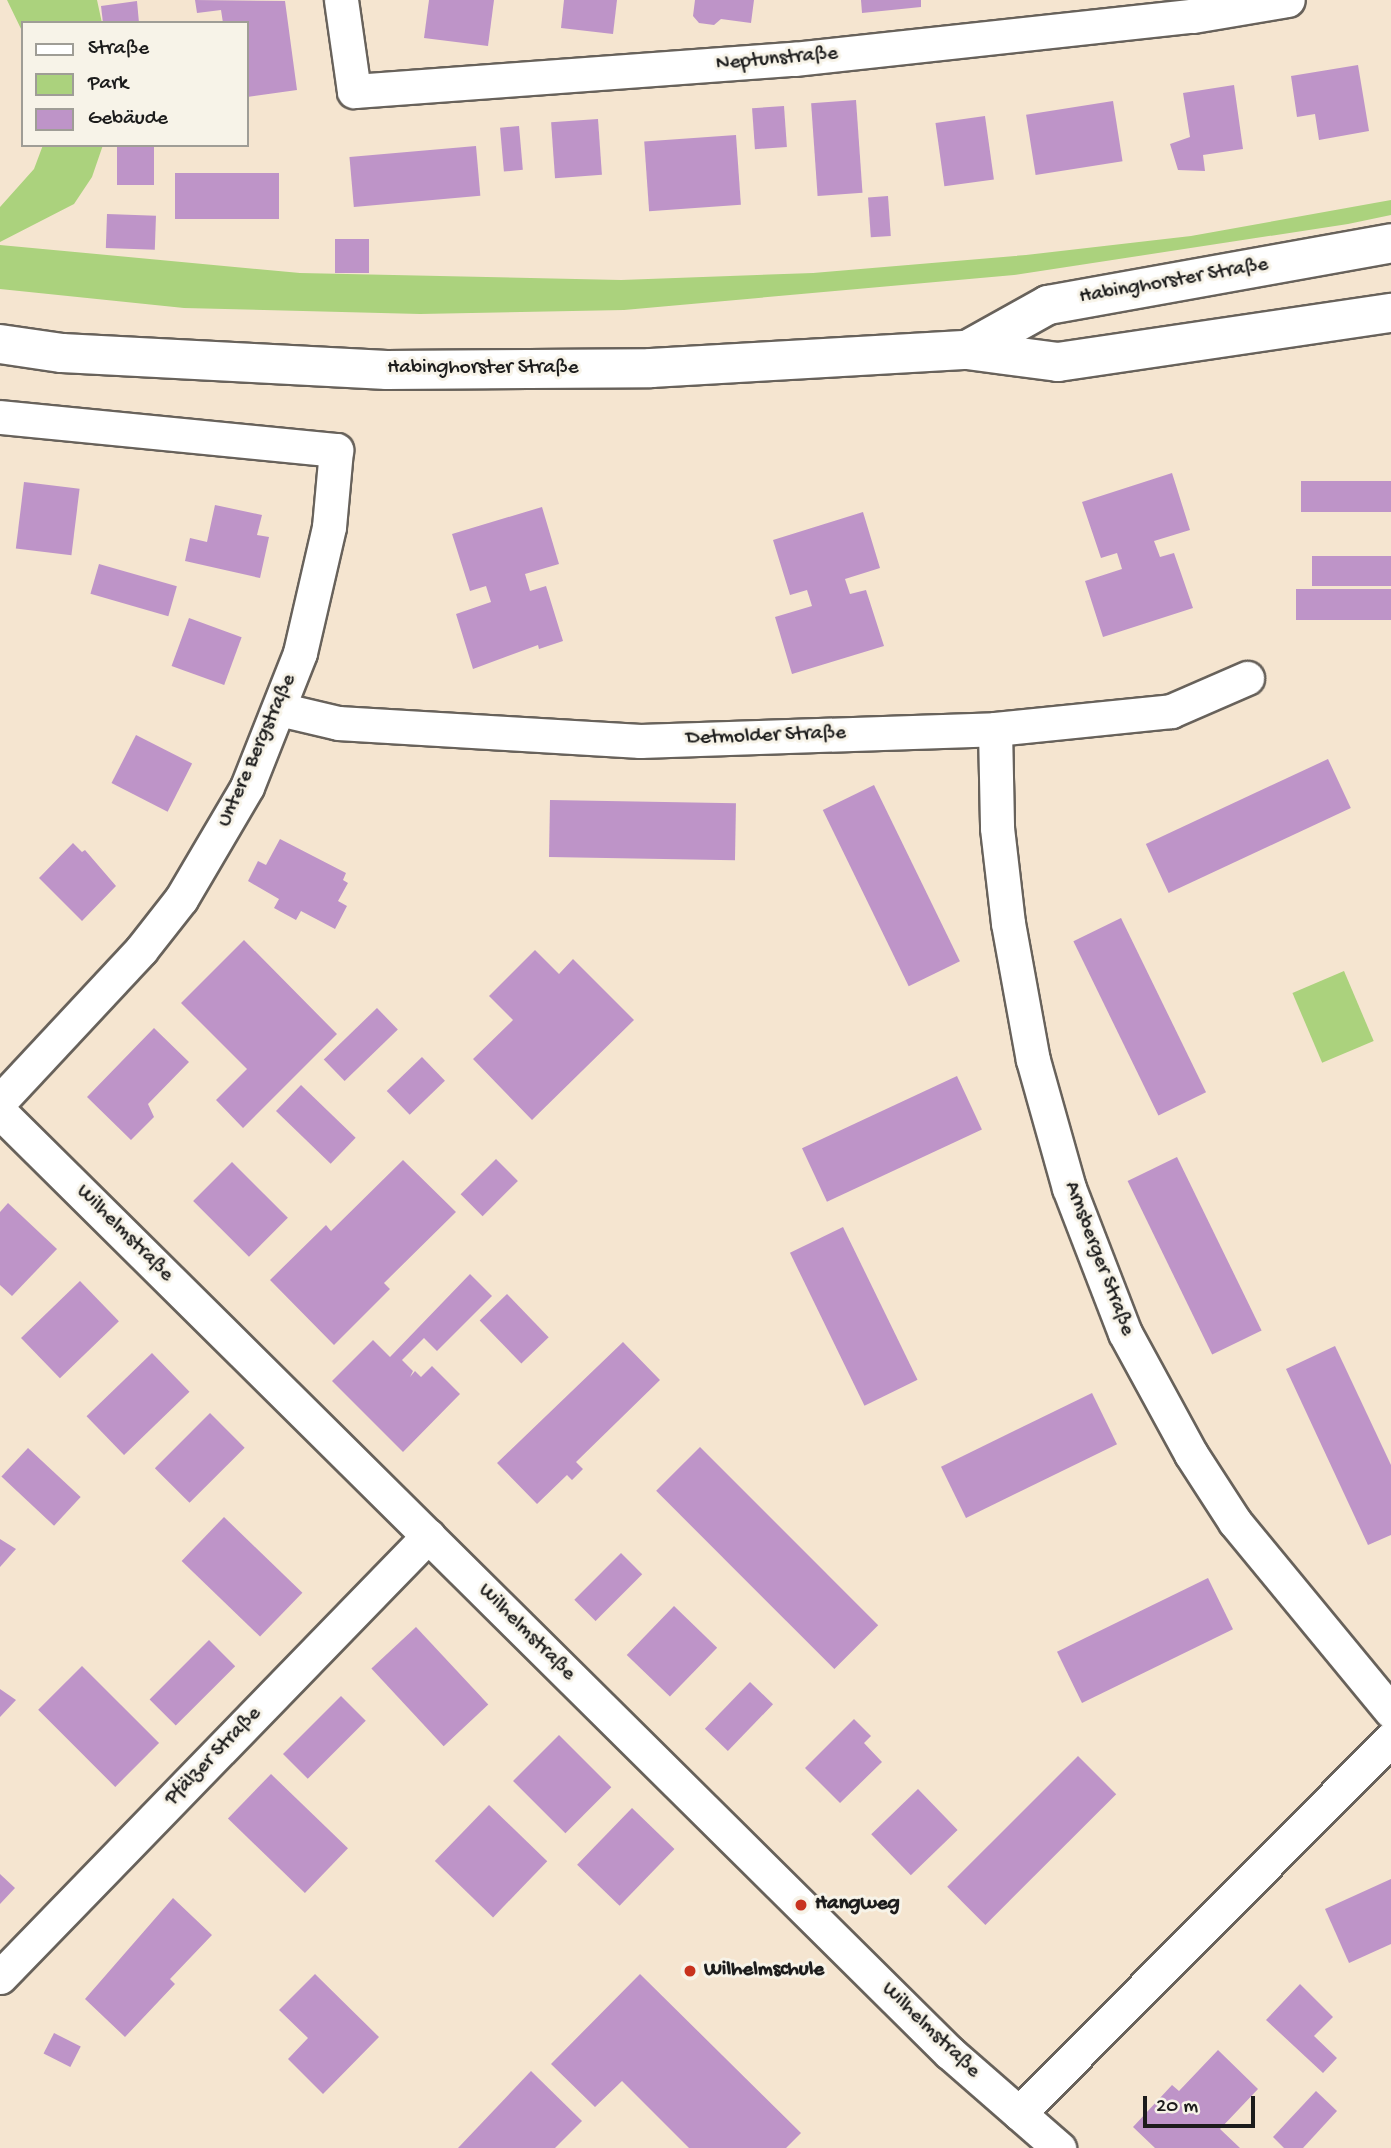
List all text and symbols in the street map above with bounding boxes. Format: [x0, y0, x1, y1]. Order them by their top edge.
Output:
legend [21, 21, 248, 147]
text: Straße [88, 37, 149, 62]
street label: Neptunstraße [715, 42, 839, 78]
text: Park [88, 72, 128, 97]
text: Gebäude [88, 107, 168, 132]
street label: Habinghorster Straße [1078, 253, 1270, 311]
street label: Habinghorster Straße [387, 356, 579, 382]
street label: Untere Bergstraße [213, 671, 303, 831]
street label: Detmolder Straße [686, 722, 846, 752]
street label: Arnsberger Straße [1057, 1178, 1139, 1340]
street label: Wilhelmstraße [70, 1180, 178, 1288]
street label: Wilhelmstraße [472, 1579, 580, 1687]
street label: Pfälzer Straße [161, 1702, 267, 1812]
place label: Hangweg [815, 1892, 900, 1918]
marker: Hangweg [793, 1897, 809, 1913]
place label: Wilhelmschule [704, 1958, 824, 1984]
marker: Wilhelmschule [682, 1963, 698, 1979]
street label: Wilhelmstraße [875, 1978, 985, 2084]
scale bar [1146, 2082, 1258, 2126]
text: 20 m [1156, 2095, 1198, 2120]

